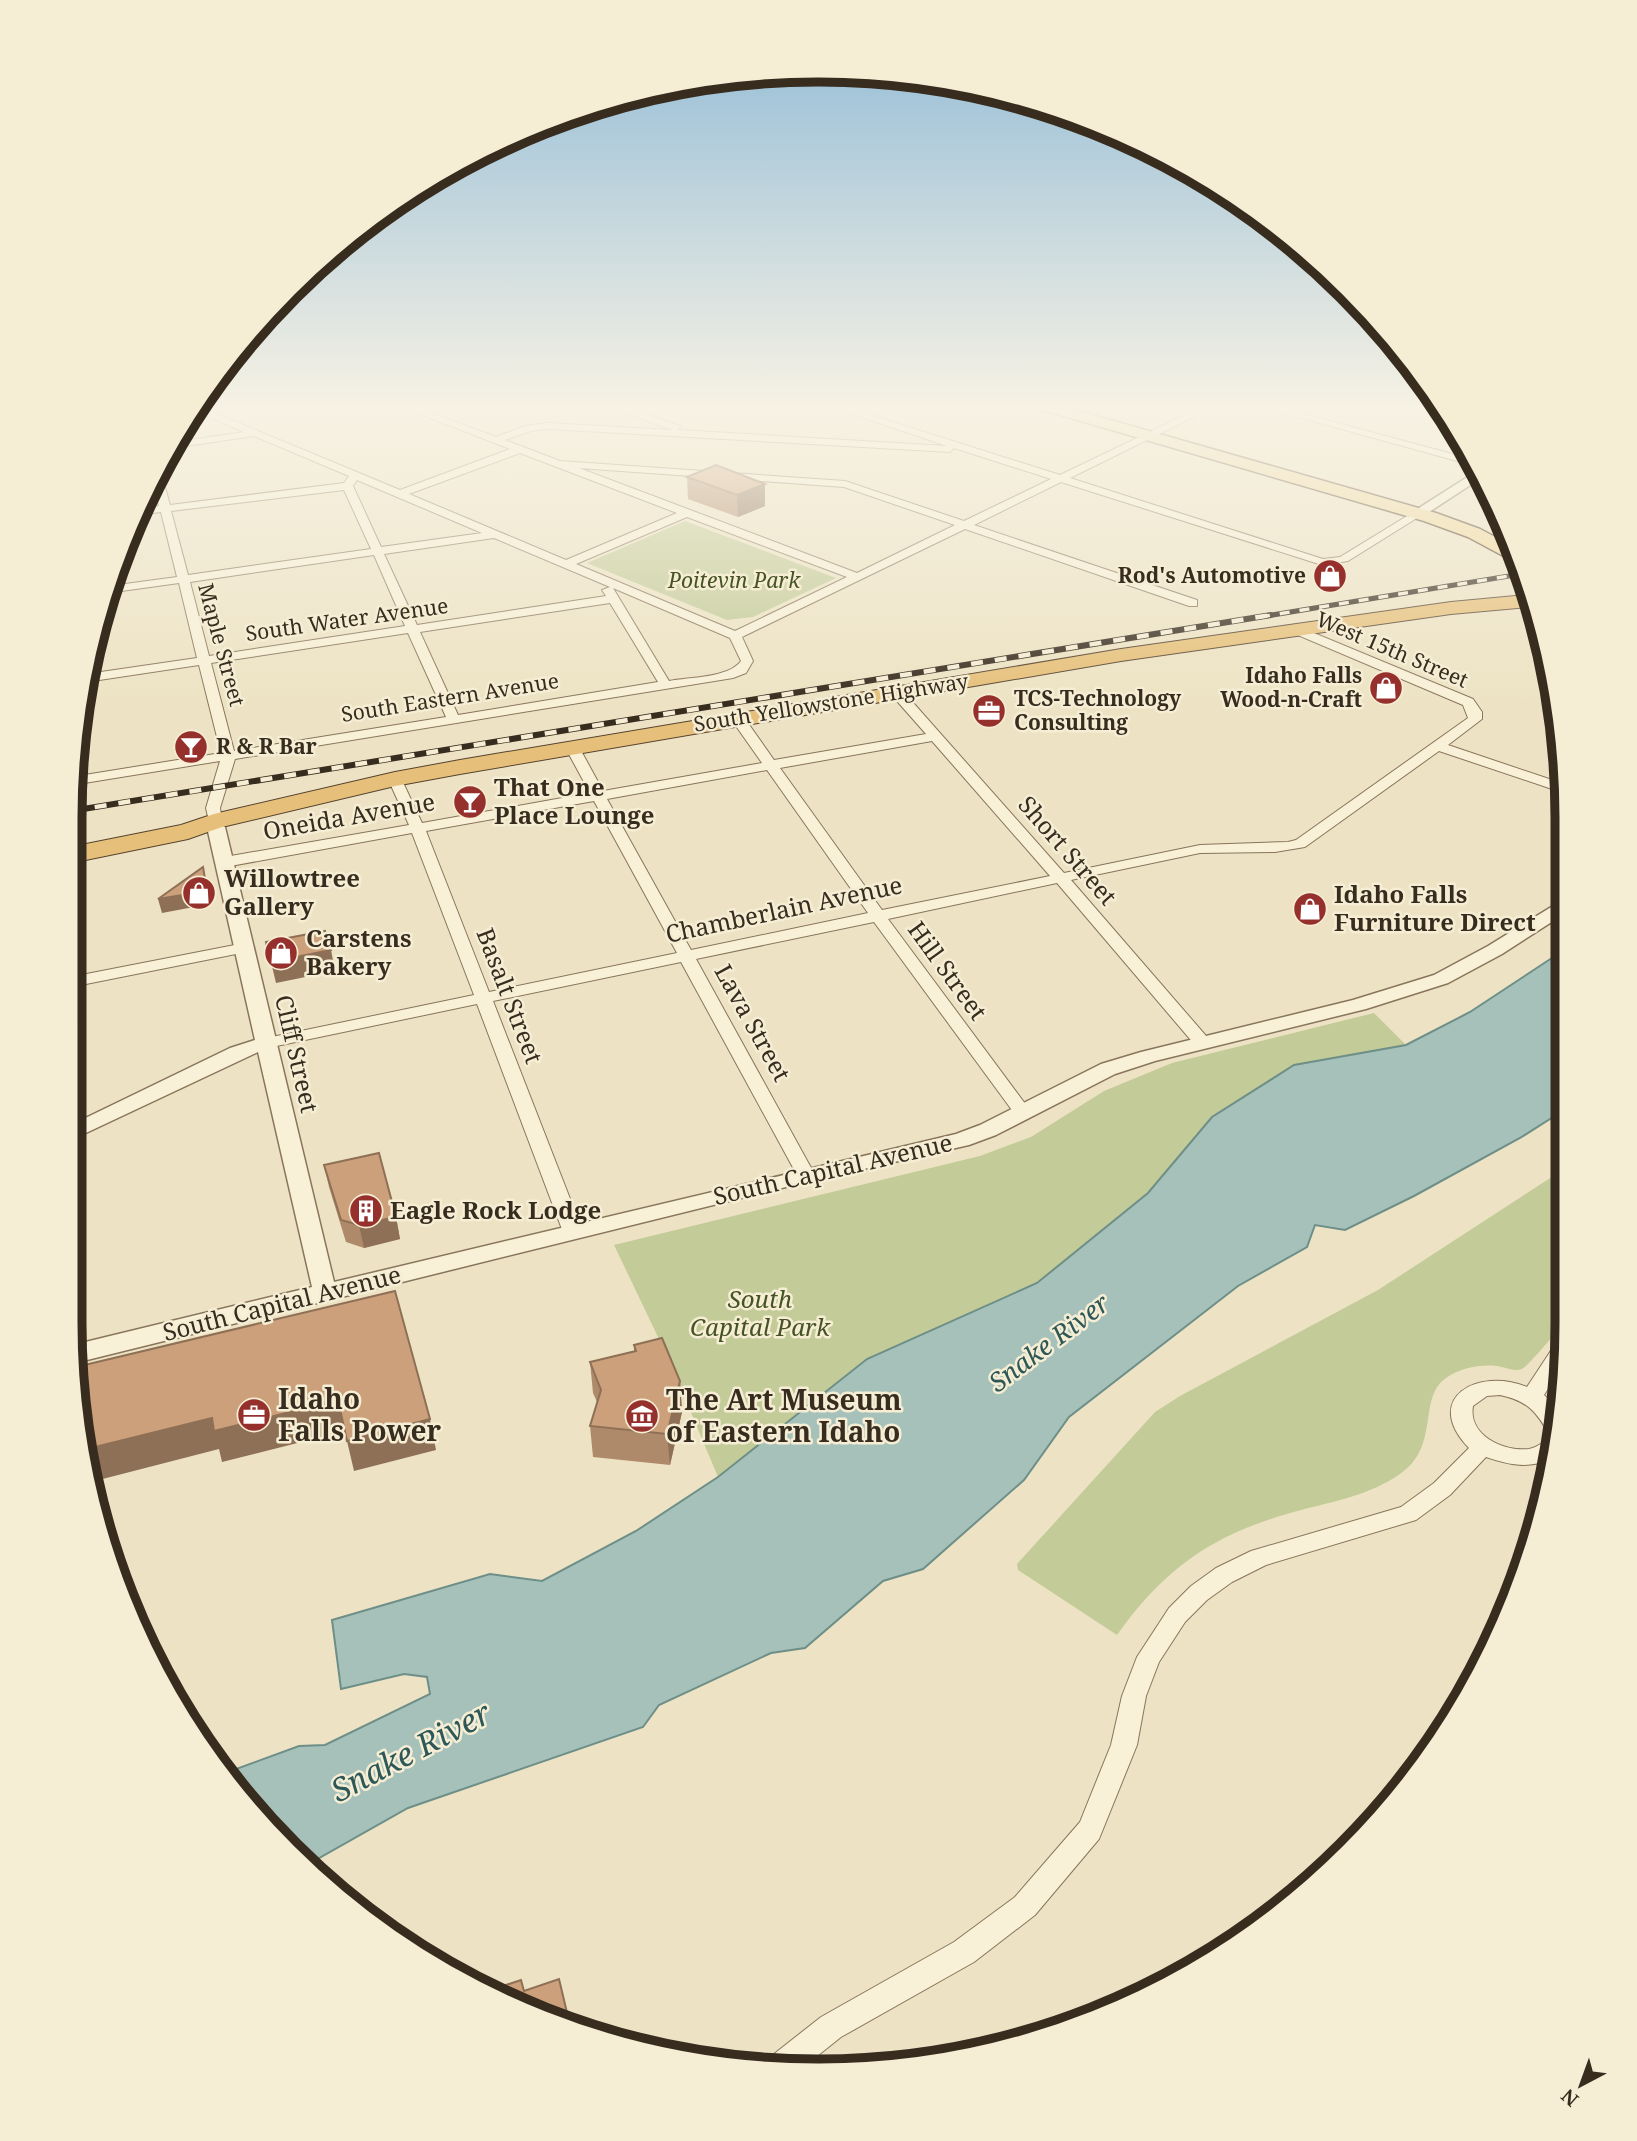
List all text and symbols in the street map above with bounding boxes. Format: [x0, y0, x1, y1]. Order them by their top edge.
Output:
shop icon: Rod's Automotive [1311, 557, 1349, 595]
place label: Rod's Automotive [1118, 561, 1306, 589]
park label: Poitevin Park [667, 566, 801, 594]
street label: Maple Street [192, 580, 252, 709]
street label: South Water Avenue [244, 591, 450, 647]
street label: West 15th Street [1312, 604, 1473, 694]
place label: Idaho Falls Wood-n-Craft [1220, 661, 1362, 713]
street label: South Eastern Avenue [339, 666, 561, 728]
street label: South Yellowstone Highway [691, 666, 970, 738]
shop icon: Idaho Falls Wood-n-Craft [1367, 669, 1405, 707]
place label: TCS-Technology Consulting [1014, 684, 1182, 736]
office icon: TCS-Technology Consulting [970, 692, 1008, 730]
bar icon: R & R Bar [172, 728, 210, 766]
place label: R & R Bar [216, 732, 317, 760]
place label: That One Place Lounge [494, 770, 654, 831]
bar icon: That One Place Lounge [451, 783, 489, 821]
street label: Oneida Avenue [260, 784, 437, 847]
street label: Short Street [1011, 788, 1125, 912]
place label: Willowtree Gallery [224, 861, 360, 922]
street label: Chamberlain Avenue [662, 867, 905, 950]
shop icon: Willowtree Gallery [180, 874, 218, 912]
place label: Idaho Falls Furniture Direct [1334, 877, 1536, 938]
shop icon: Idaho Falls Furniture Direct [1291, 890, 1329, 928]
street label: Hill Street [901, 914, 995, 1026]
place label: Carstens Bakery [306, 921, 412, 982]
street label: Basalt Street [469, 923, 551, 1068]
shop icon: Carstens Bakery [262, 934, 300, 972]
street label: Lava Street [708, 958, 799, 1087]
street label: Cliff Street [268, 991, 327, 1116]
street label: South Capital Avenue [710, 1125, 955, 1212]
building icon: Eagle Rock Lodge [347, 1192, 385, 1230]
place label: Eagle Rock Lodge [390, 1193, 601, 1226]
street label: South Capital Avenue [159, 1257, 404, 1348]
park label: South Capital Park [690, 1282, 831, 1343]
water label: Snake River [981, 1284, 1117, 1400]
place label: Idaho Falls Power [278, 1379, 442, 1449]
place label: The Art Museum of Eastern Idaho [666, 1380, 902, 1450]
office icon: Idaho Falls Power [235, 1396, 273, 1434]
museum icon: The Art Museum of Eastern Idaho [623, 1397, 661, 1435]
water label: Snake River [323, 1690, 499, 1811]
north arrow [1546, 2050, 1616, 2120]
text: N [1556, 2083, 1584, 2113]

